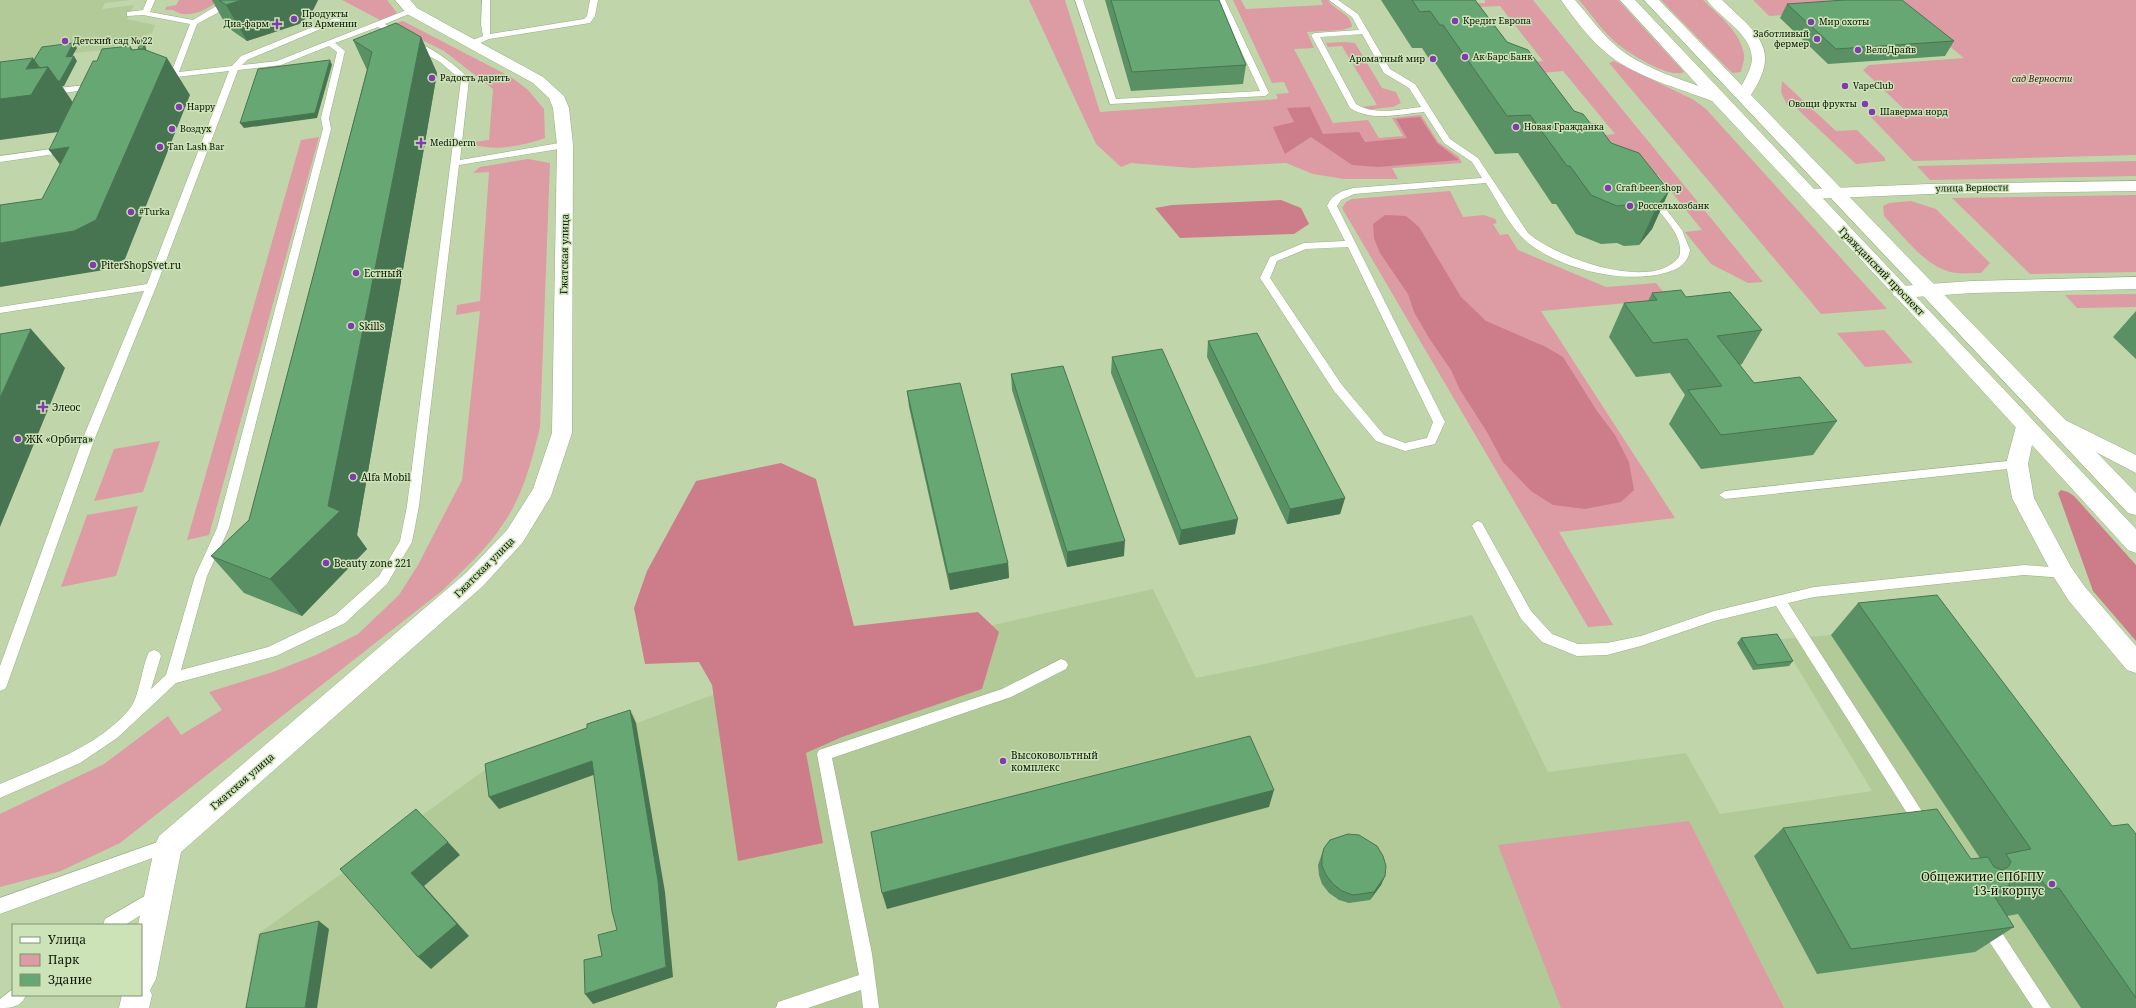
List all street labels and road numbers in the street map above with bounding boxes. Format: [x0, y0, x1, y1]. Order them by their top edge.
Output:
street label: улица Верности [1935, 180, 2009, 195]
street label: Гжатская улица [556, 213, 572, 294]
street label: Гражданский проспект [1836, 224, 1929, 319]
street label: Гжатская улица [451, 533, 518, 600]
street label: Гжатская улица [207, 749, 277, 813]

